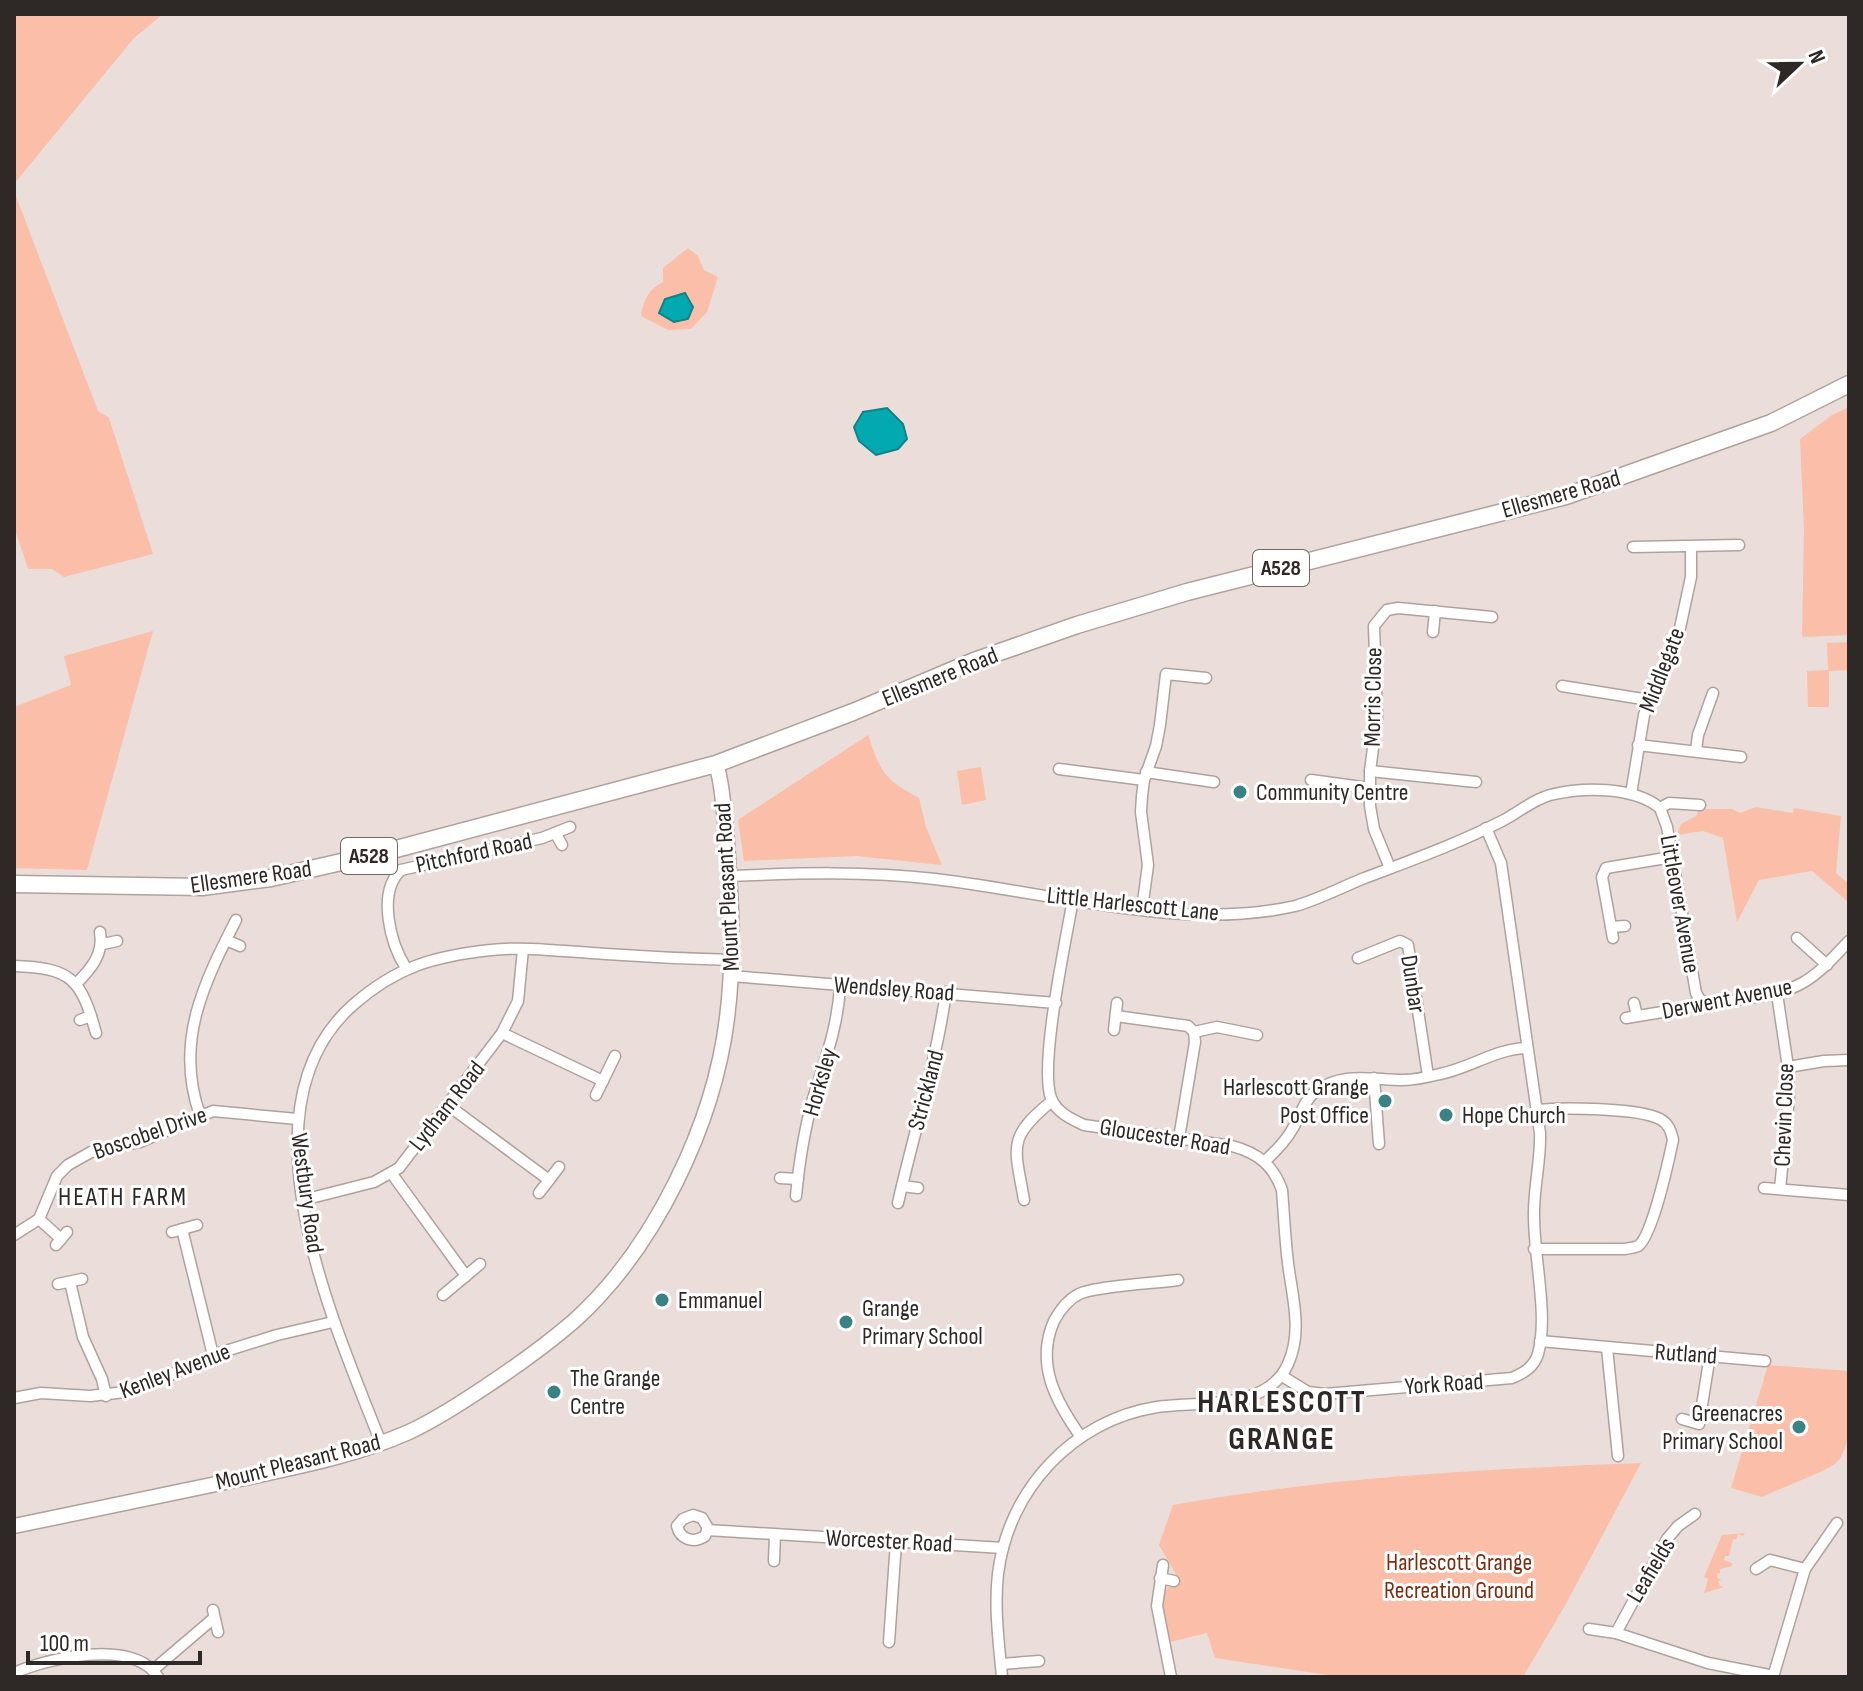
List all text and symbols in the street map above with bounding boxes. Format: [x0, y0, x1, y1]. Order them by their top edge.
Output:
north arrow [1759, 24, 1839, 104]
text: N [1801, 47, 1831, 68]
street label: Ellesmere Road [1498, 463, 1624, 525]
road number: A528 [1253, 550, 1309, 586]
street label: Middlegate [1633, 624, 1691, 716]
street label: Ellesmere Road [878, 641, 1002, 713]
street label: Morris Close [1358, 647, 1388, 747]
place label: Community Centre [1256, 778, 1408, 807]
marker: Community Centre [1231, 783, 1249, 801]
street label: Mount Pleasant Road [708, 802, 746, 972]
street label: Pitchford Road [413, 827, 535, 879]
street label: Littleover Avenue [1654, 833, 1706, 975]
road number: A528 [341, 838, 397, 874]
street label: Ellesmere Road [189, 854, 313, 900]
street label: Little Harlescott Lane [1046, 881, 1220, 927]
street label: Dunbar [1394, 953, 1432, 1015]
street label: Wendsley Road [833, 970, 955, 1008]
street label: Derwent Avenue [1659, 972, 1795, 1026]
street label: Horksley [796, 1045, 844, 1119]
street label: Strickland [901, 1047, 951, 1133]
street label: Lydham Road [403, 1055, 491, 1157]
street label: Chevin Close [1768, 1063, 1800, 1167]
place label: Harlescott Grange Post Office [1223, 1073, 1369, 1130]
marker: Harlescott Grange Post Office [1376, 1092, 1394, 1110]
street label: Boscobel Drive [89, 1100, 211, 1166]
place label: Hope Church [1462, 1101, 1566, 1130]
marker: Hope Church [1437, 1106, 1455, 1124]
street label: Gloucester Road [1098, 1112, 1232, 1162]
street label: Westbury Road [284, 1131, 330, 1255]
district label: HEATH FARM [58, 1182, 188, 1213]
place label: Emmanuel [678, 1286, 762, 1315]
marker: Emmanuel [653, 1291, 671, 1309]
place label: Grange Primary School [862, 1294, 983, 1351]
marker: Grange Primary School [837, 1313, 855, 1331]
street label: Kenley Avenue [116, 1337, 234, 1405]
street label: Rutland [1654, 1337, 1718, 1371]
place label: The Grange Centre [570, 1364, 660, 1421]
street label: York Road [1404, 1367, 1484, 1401]
marker: The Grange Centre [545, 1383, 563, 1401]
district label: HARLESCOTT GRANGE [1197, 1383, 1367, 1459]
place label: Greenacres Primary School [1662, 1399, 1783, 1456]
marker: Greenacres Primary School [1790, 1418, 1808, 1436]
street label: Mount Pleasant Road [213, 1428, 383, 1496]
street label: Worcester Road [825, 1523, 953, 1559]
street label: Leafields [1620, 1532, 1682, 1608]
park label: Harlescott Grange Recreation Ground [1384, 1548, 1534, 1605]
scale bar [28, 1615, 200, 1665]
text: 100 m [40, 1629, 89, 1658]

